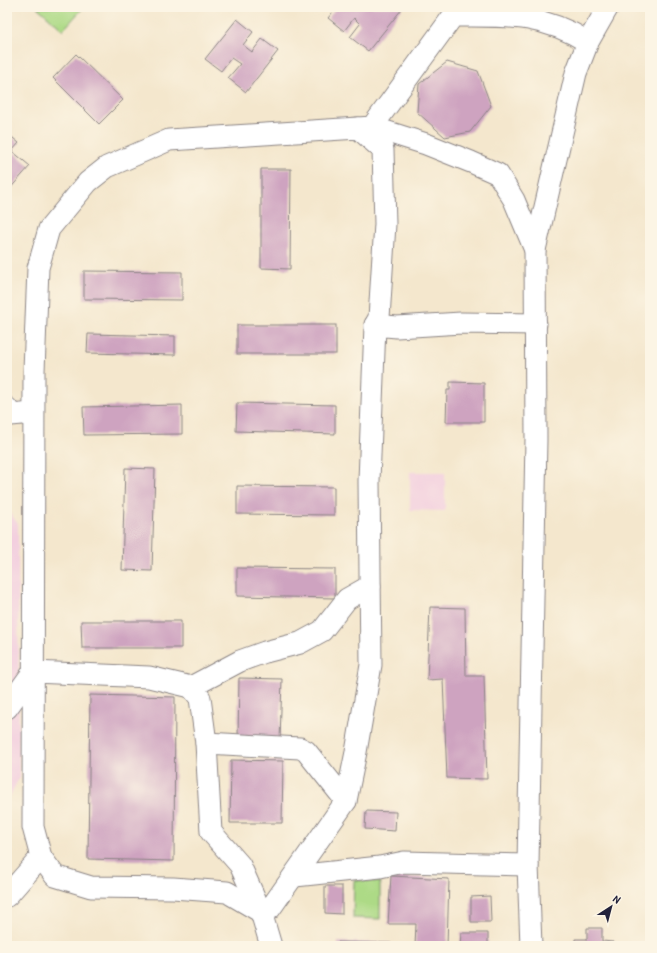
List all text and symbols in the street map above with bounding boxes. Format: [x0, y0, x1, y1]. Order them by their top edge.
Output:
north arrow [591, 887, 631, 927]
text: N [610, 892, 623, 906]

